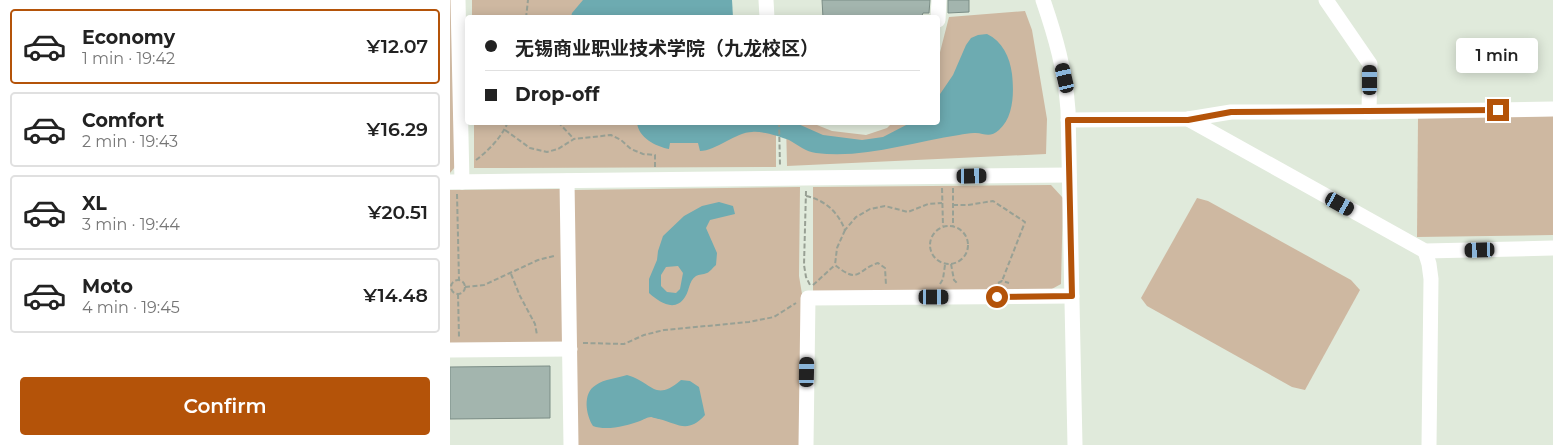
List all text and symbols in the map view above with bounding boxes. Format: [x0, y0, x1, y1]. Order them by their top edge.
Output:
icon: car [22, 24, 67, 69]
text: Economy [82, 26, 175, 49]
text: ¥12.07 [367, 35, 428, 58]
text: 无锡商业职业技术学院（九龙校区） [515, 37, 819, 60]
callout: 1 min [1457, 38, 1539, 72]
text: 1 min [1476, 46, 1518, 65]
text: 1 min · 19:42 [82, 49, 175, 68]
car [1054, 62, 1075, 94]
car [1362, 65, 1377, 95]
text: Drop-off [515, 83, 599, 106]
route end [1487, 99, 1509, 121]
icon: car [22, 107, 67, 152]
text: Comfort [82, 109, 164, 132]
text: ¥16.29 [367, 118, 428, 141]
text: 2 min · 19:43 [82, 132, 178, 151]
car [956, 168, 987, 184]
icon: car [22, 190, 67, 235]
car [1323, 190, 1356, 218]
text: XL [82, 192, 107, 215]
text: ¥20.51 [368, 201, 428, 224]
text: 3 min · 19:44 [82, 215, 180, 234]
car [1464, 242, 1495, 258]
icon: car [22, 273, 67, 318]
text: Moto [82, 275, 133, 298]
text: ¥14.48 [363, 284, 428, 307]
route start [986, 286, 1008, 308]
car [919, 290, 949, 305]
text: 4 min · 19:45 [82, 298, 180, 317]
car [799, 357, 814, 387]
button: Confirm [20, 377, 430, 435]

